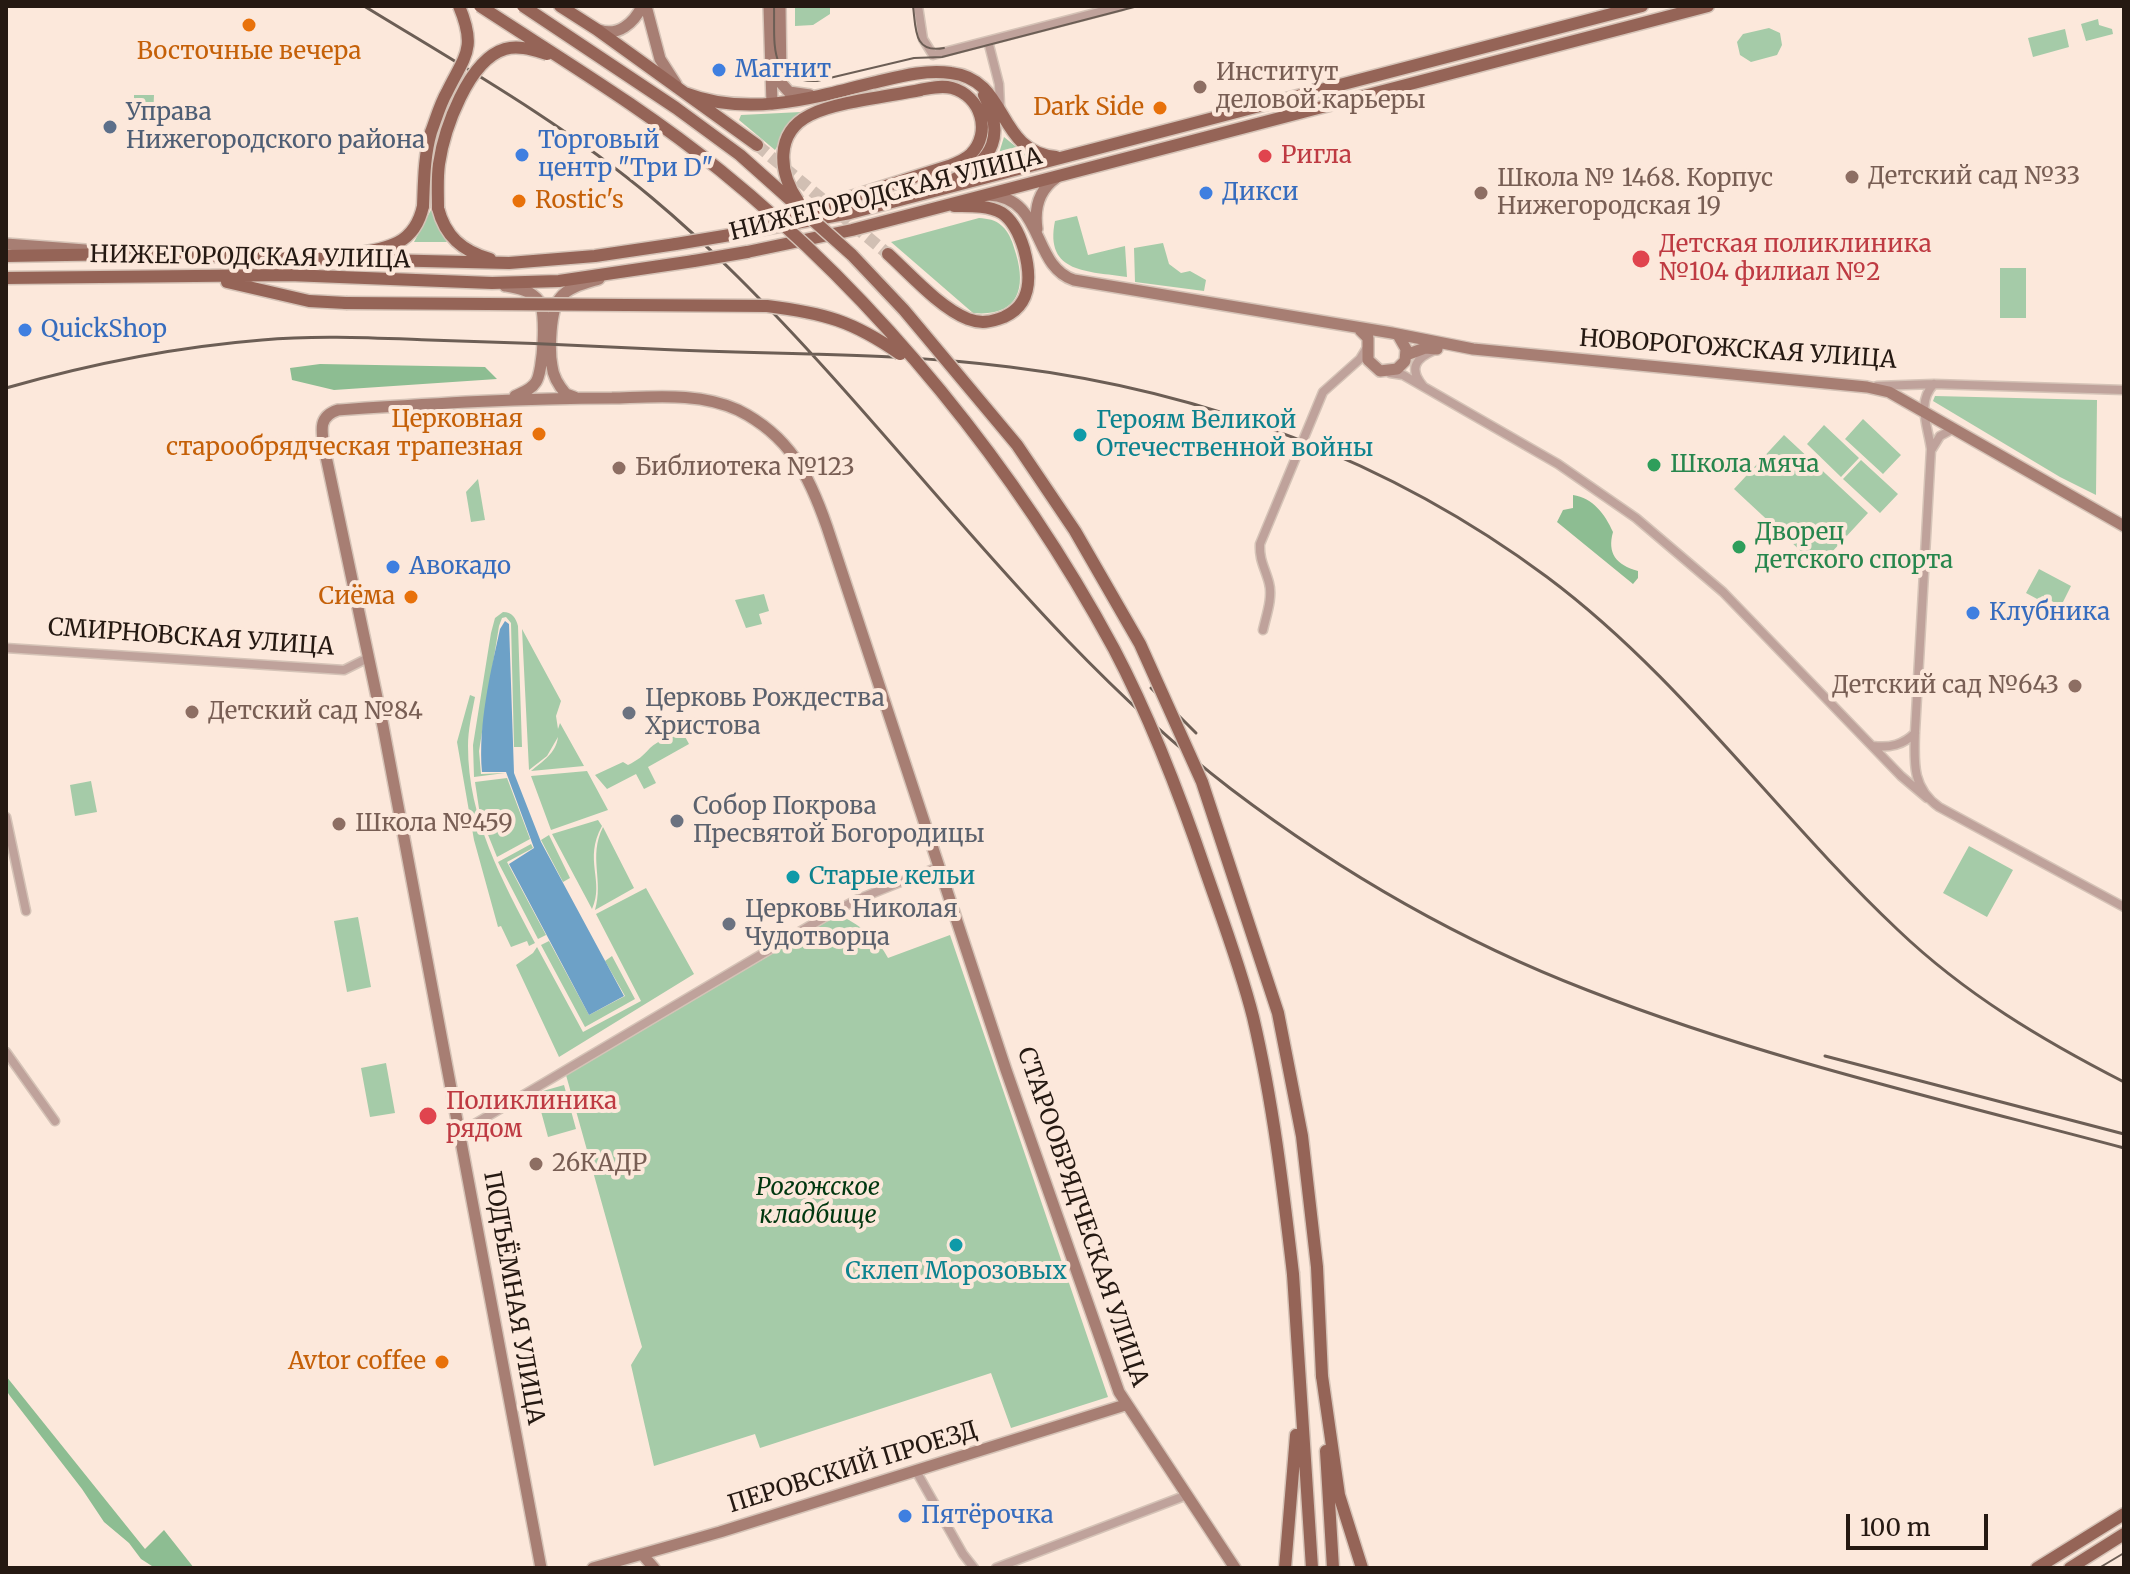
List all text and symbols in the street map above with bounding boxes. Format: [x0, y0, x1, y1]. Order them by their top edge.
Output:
marker: Восточные вечера [240, 16, 258, 34]
place label: Восточные вечера [137, 38, 361, 66]
place label: Магнит [735, 56, 831, 84]
place label: Институт деловой карьеры [1216, 59, 1426, 115]
marker: Магнит [710, 61, 728, 79]
marker: Институт деловой карьеры [1191, 78, 1209, 96]
place label: Dark Side [1033, 94, 1144, 122]
place label: Управа Нижегородского района [126, 99, 425, 155]
marker: Dark Side [1151, 99, 1169, 117]
marker: Управа Нижегородского района [101, 118, 119, 136]
place label: Торговый центр "Три D" [538, 127, 713, 183]
street label: НИЖЕГОРОДСКАЯ УЛИЦА [727, 142, 1045, 248]
place label: Ригла [1281, 142, 1352, 170]
marker: Торговый центр "Три D" [513, 146, 531, 164]
marker: Ригла [1256, 147, 1274, 165]
place label: Детский сад №33 [1868, 163, 2080, 191]
place label: Школа № 1468. Корпус Нижегородская 19 [1497, 165, 1773, 221]
marker: Детский сад №33 [1843, 168, 1861, 186]
place label: Дикси [1222, 179, 1299, 207]
marker: Дикси [1197, 184, 1215, 202]
marker: Школа № 1468. Корпус Нижегородская 19 [1472, 184, 1490, 202]
place label: Rostic's [535, 187, 624, 215]
marker: Rostic's [510, 192, 528, 210]
place label: Детская поликлиника №104 филиал №2 [1659, 231, 1932, 287]
street label: НИЖЕГОРОДСКАЯ УЛИЦА [89, 241, 411, 275]
marker: Детская поликлиника №104 филиал №2 [1630, 248, 1652, 270]
place label: QuickShop [41, 316, 167, 344]
marker: QuickShop [16, 321, 34, 339]
street label: НОВОРОГОЖСКАЯ УЛИЦА [1578, 325, 1898, 375]
place label: Церковная старообрядческая трапезная [166, 406, 523, 462]
place label: Героям Великой Отечественной войны [1096, 407, 1373, 463]
marker: Церковная старообрядческая трапезная [530, 425, 548, 443]
marker: Героям Великой Отечественной войны [1071, 426, 1089, 444]
place label: Школа мяча [1670, 451, 1819, 479]
place label: Библиотека №123 [635, 454, 855, 482]
marker: Школа мяча [1645, 456, 1663, 474]
marker: Библиотека №123 [610, 459, 628, 477]
place label: Дворец детского спорта [1755, 519, 1953, 575]
marker: Дворец детского спорта [1730, 538, 1748, 556]
place label: Авокадо [409, 553, 511, 581]
marker: Авокадо [384, 558, 402, 576]
place label: Сиёма [319, 583, 395, 611]
marker: Сиёма [402, 588, 420, 606]
place label: Клубника [1989, 599, 2110, 627]
marker: Клубника [1964, 604, 1982, 622]
street label: СМИРНОВСКАЯ УЛИЦА [47, 614, 335, 662]
place label: Детский сад №643 [1832, 672, 2059, 700]
marker: Детский сад №643 [2066, 677, 2084, 695]
place label: Церковь Рождества Христова [645, 685, 885, 741]
place label: Детский сад №84 [208, 698, 423, 726]
marker: Детский сад №84 [183, 703, 201, 721]
marker: Церковь Рождества Христова [620, 704, 638, 722]
place label: Собор Покрова Пресвятой Богородицы [693, 793, 985, 849]
place label: Школа №459 [355, 810, 513, 838]
marker: Собор Покрова Пресвятой Богородицы [668, 812, 686, 830]
marker: Школа №459 [330, 815, 348, 833]
place label: Старые кельи [809, 863, 975, 891]
marker: Старые кельи [784, 868, 802, 886]
place label: Церковь Николая Чудотворца [745, 896, 958, 952]
marker: Церковь Николая Чудотворца [720, 915, 738, 933]
street label: СТАРООБРЯДЧЕСКАЯ УЛИЦА [1010, 1044, 1154, 1390]
place label: Поликлиника рядом [446, 1088, 617, 1144]
marker: Поликлиника рядом [417, 1105, 439, 1127]
place label: 26КАДР [552, 1150, 647, 1178]
marker: 26КАДР [527, 1155, 545, 1173]
street label: ПОДЪЁМНАЯ УЛИЦА [477, 1169, 549, 1427]
park label: Рогожское кладбище [756, 1174, 880, 1230]
marker: Склеп Морозовых [947, 1236, 965, 1254]
place label: Склеп Морозовых [845, 1258, 1067, 1286]
place label: Avtor coffee [288, 1348, 426, 1376]
marker: Avtor coffee [433, 1353, 451, 1371]
street label: ПЕРОВСКИЙ ПРОЕЗД [725, 1416, 981, 1520]
scale bar [1850, 1498, 1992, 1548]
place label: Пятёрочка [921, 1502, 1054, 1530]
marker: Пятёрочка [896, 1507, 914, 1525]
text: 100 m [1860, 1512, 1930, 1543]

